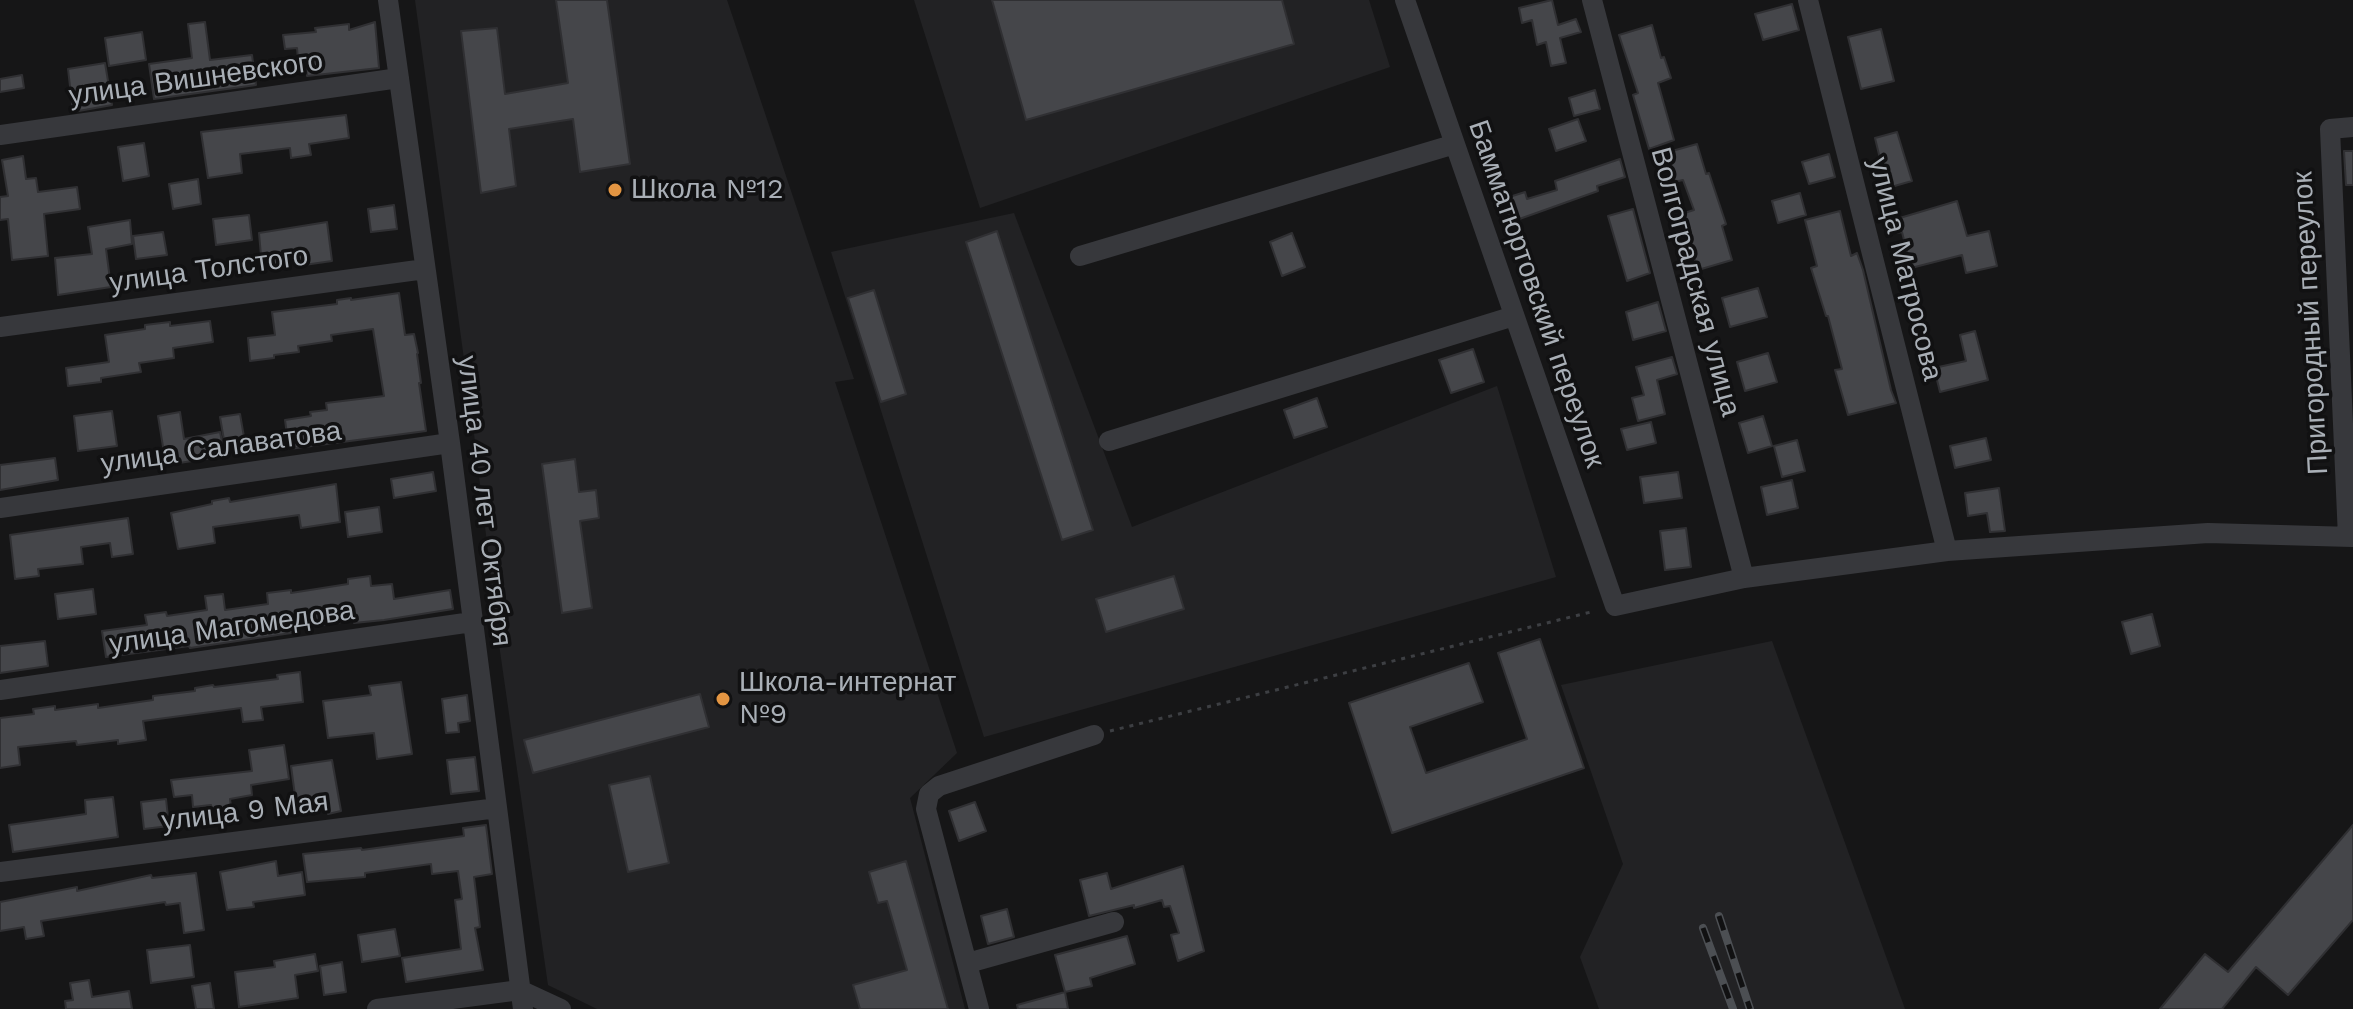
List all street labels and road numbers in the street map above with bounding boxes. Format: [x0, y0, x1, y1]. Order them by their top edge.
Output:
street label: улица Вишневского [67, 45, 325, 113]
street label: Бамматюртовский переулок [1461, 116, 1611, 472]
street label: Волгоградская улица [1643, 144, 1747, 420]
street label: улица Матросова [1861, 154, 1949, 384]
street label: Пригородный переулок [2286, 171, 2336, 475]
street label: улица Толстого [108, 239, 310, 301]
street label: улица 40 лет Октября [449, 354, 519, 648]
street label: улица Салаватова [99, 415, 343, 481]
street label: улица Магомедова [107, 594, 357, 662]
street label: улица 9 Мая [160, 785, 330, 839]

